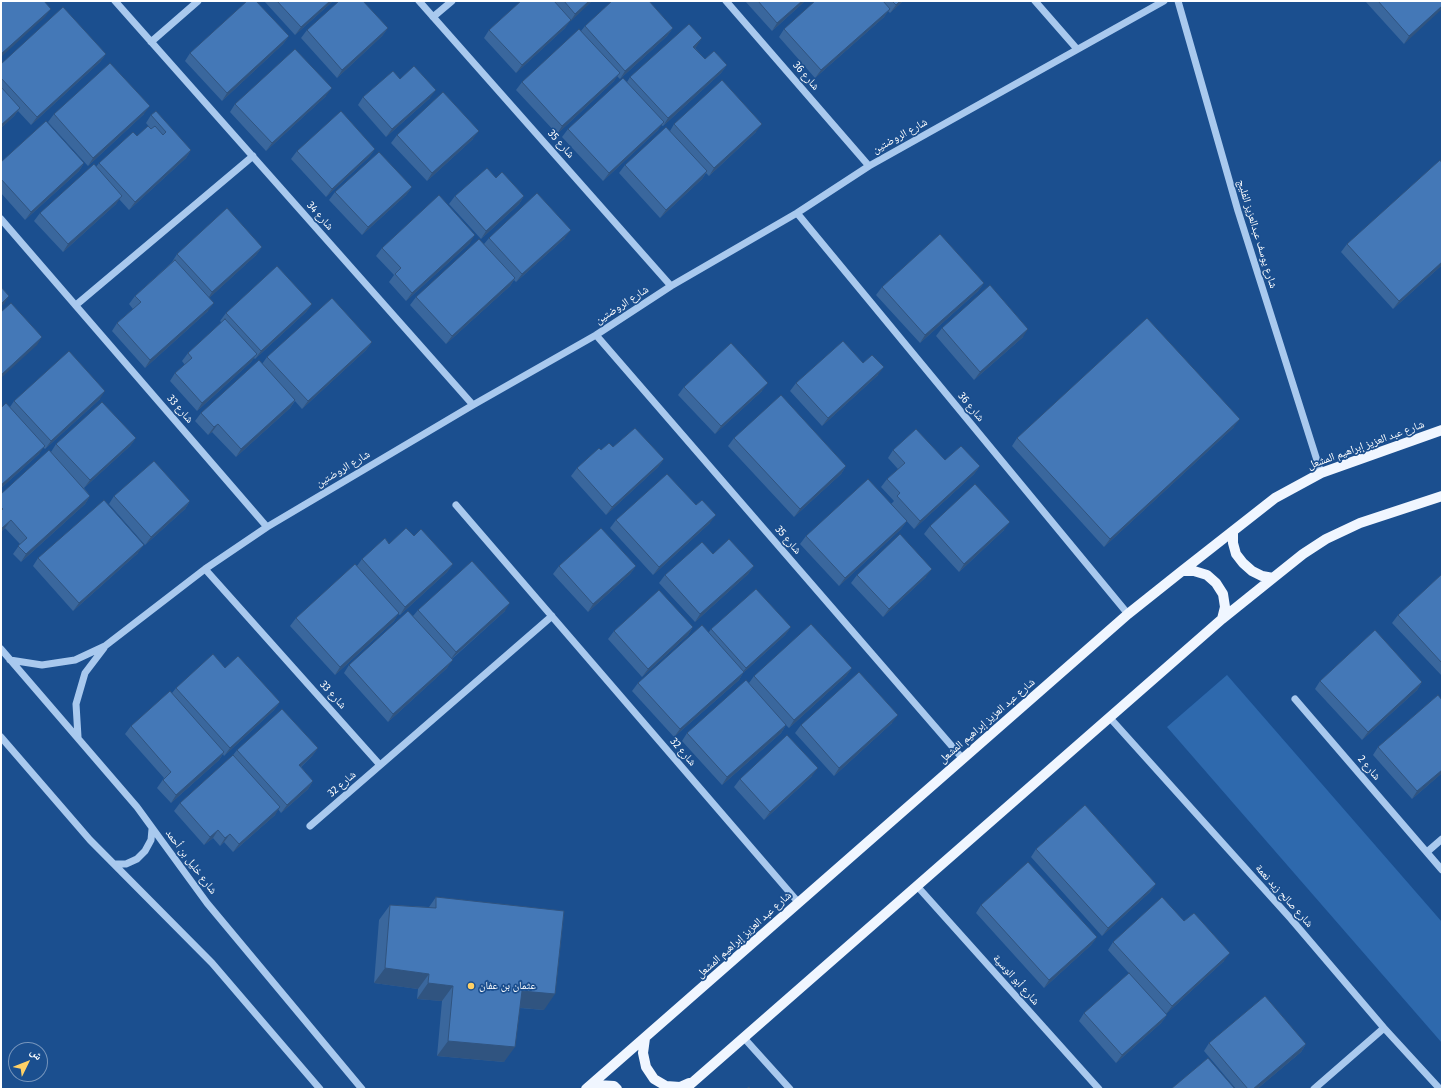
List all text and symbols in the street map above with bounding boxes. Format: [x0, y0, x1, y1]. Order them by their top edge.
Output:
street label: شارع 36 [790, 59, 822, 93]
street label: شارع الروضتين [870, 115, 930, 157]
street label: شارع 35 [545, 127, 577, 161]
street label: شارع يوسف عبدالعزيز الفليج [1234, 178, 1280, 290]
street label: شارع 34 [304, 199, 336, 233]
street label: شارع الروضتين [593, 283, 651, 327]
street label: شارع 36 [955, 390, 987, 424]
street label: شارع 33 [164, 392, 196, 426]
street label: شارع عبد العزيز إبراهيم المشعل [1306, 418, 1426, 472]
street label: شارع الروضتين [313, 448, 373, 490]
street label: شارع 35 [772, 523, 804, 557]
street label: شارع عبد العزيز إبراهيم المشعل [936, 676, 1038, 766]
street label: شارع 33 [317, 678, 349, 712]
street label: شارع 32 [667, 735, 699, 769]
street label: شارع 2 [1355, 753, 1383, 783]
street label: شارع 32 [325, 768, 359, 800]
street label: شارع خليل بن أحمد [162, 827, 220, 897]
street label: شارع صالح زيد نعمة [1252, 862, 1316, 930]
street label: شارع عبد العزيز إبراهيم المشعل [694, 889, 794, 981]
street label: شارع أبو الوسية [990, 952, 1042, 1008]
place label: عثمان بن عفان [479, 979, 536, 993]
marker: عثمان بن عفان [466, 981, 476, 991]
north arrow [8, 1042, 48, 1082]
text: ش [28, 1045, 45, 1063]

